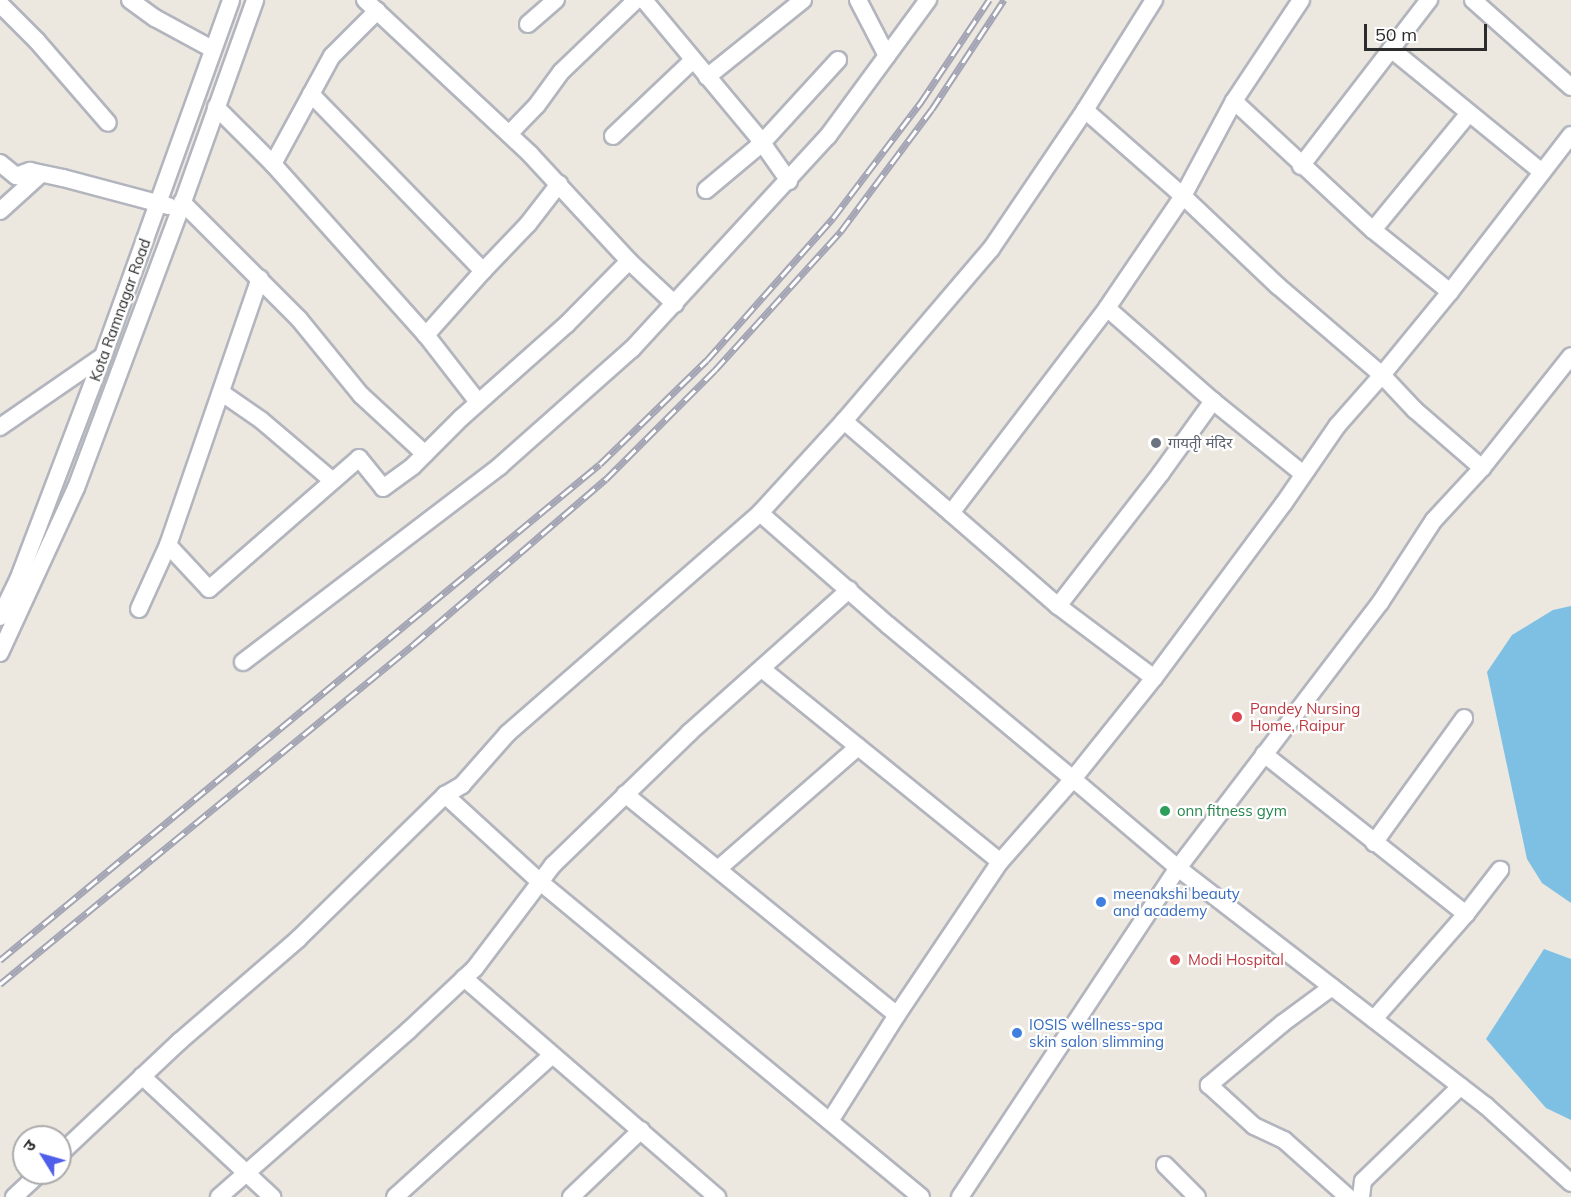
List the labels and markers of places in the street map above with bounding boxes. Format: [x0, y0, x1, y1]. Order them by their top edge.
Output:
place label: गायतृी मंदिर [1168, 434, 1232, 452]
marker: गायतृी मंदिर [1149, 436, 1163, 450]
place label: Pandey Nursing Home, Raipur [1250, 699, 1360, 734]
marker: Pandey Nursing Home, Raipur [1228, 708, 1246, 726]
place label: onn fitness gym [1177, 802, 1287, 820]
marker: onn fitness gym [1158, 804, 1172, 818]
place label: meenakshi beauty and academy [1113, 884, 1240, 919]
marker: meenakshi beauty and academy [1094, 895, 1108, 909]
marker: Modi Hospital [1166, 951, 1184, 969]
place label: Modi Hospital [1188, 951, 1284, 969]
place label: IOSIS wellness-spa skin salon slimming [1029, 1015, 1164, 1050]
marker: IOSIS wellness-spa skin salon slimming [1010, 1026, 1024, 1040]

